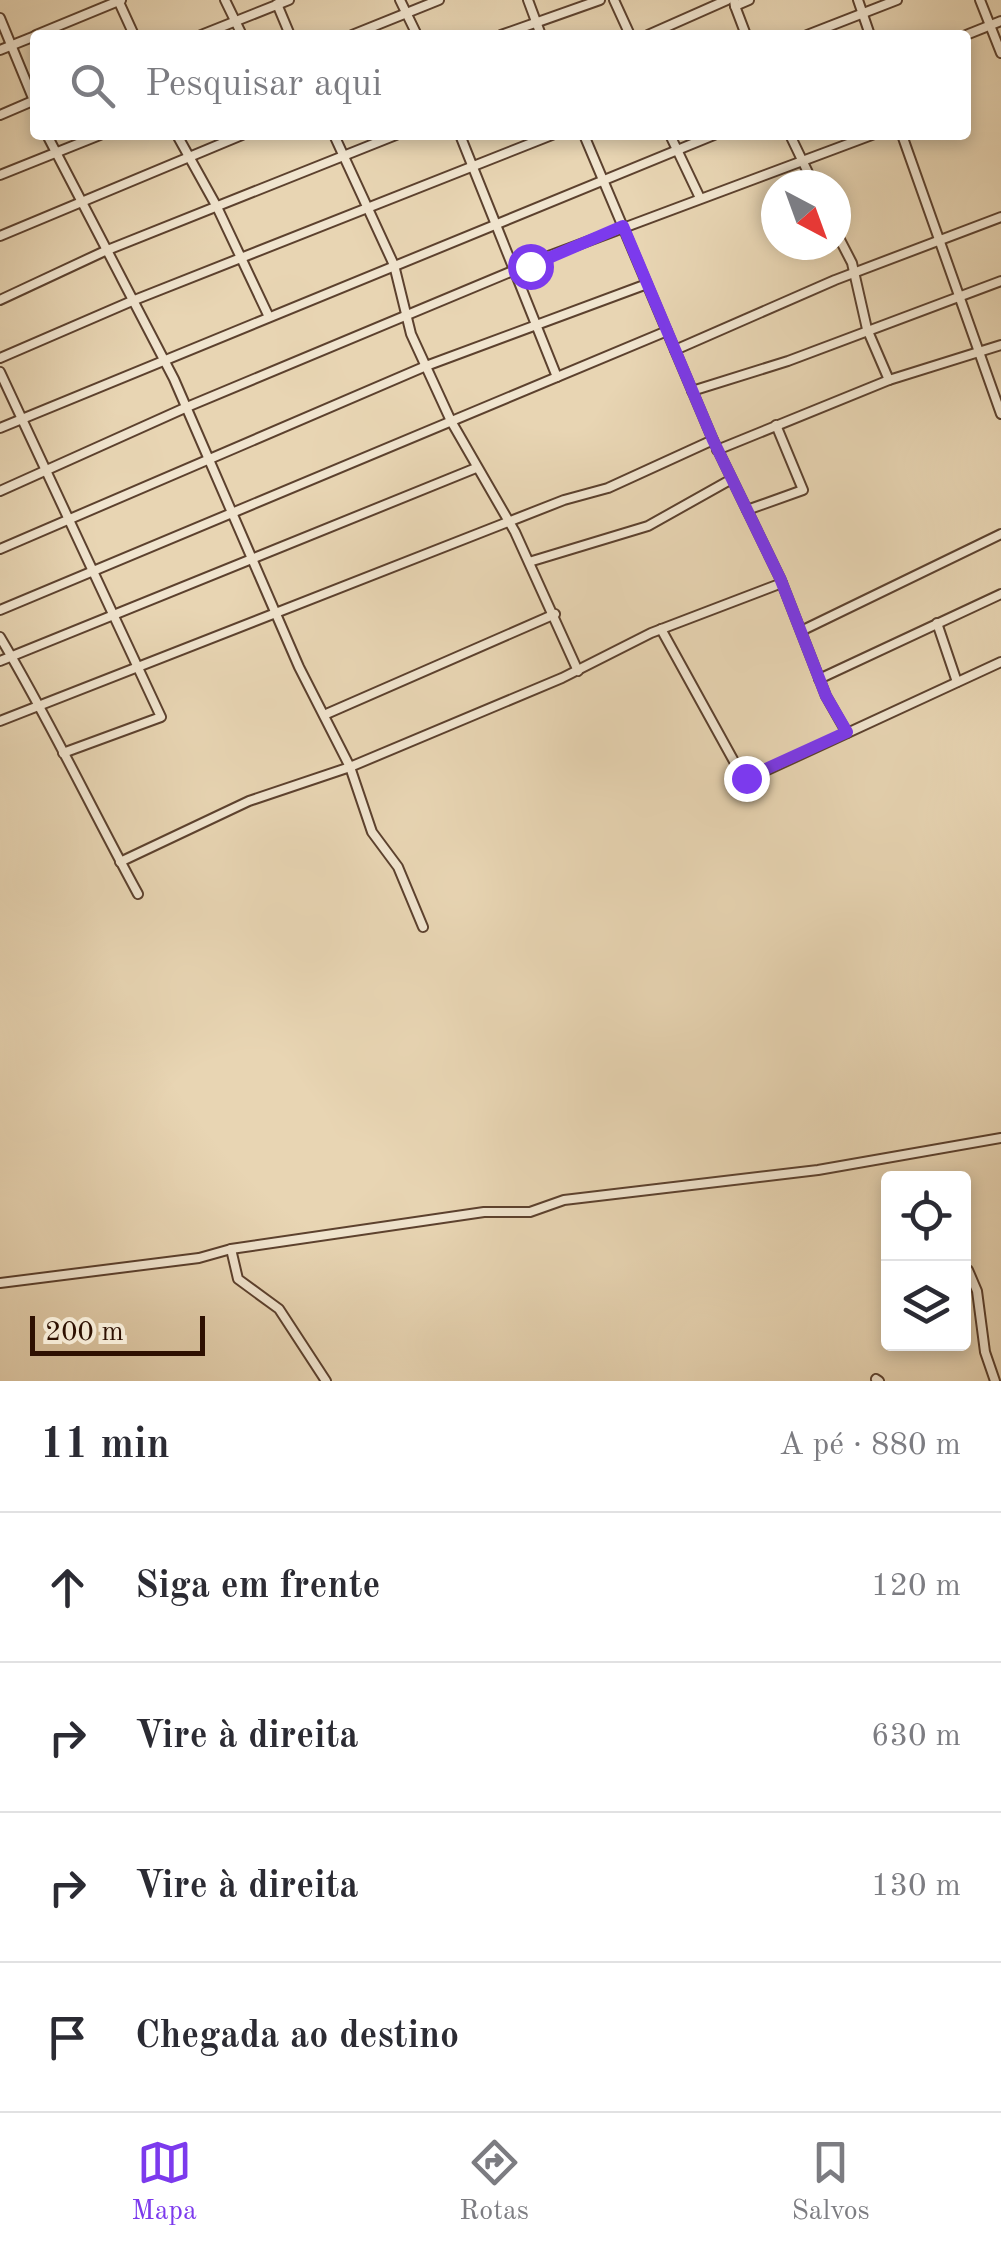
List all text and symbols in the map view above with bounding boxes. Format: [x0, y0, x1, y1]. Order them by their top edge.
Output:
search box [30, 30, 971, 140]
icon: search [65, 58, 120, 113]
text: Pesquisar aqui [145, 66, 382, 104]
north arrow [761, 170, 851, 260]
route start [508, 244, 554, 290]
route end [724, 756, 770, 802]
map controls [881, 1171, 971, 1351]
button: locate [881, 1171, 971, 1261]
button: layers [881, 1261, 971, 1351]
scale bar [30, 1311, 205, 1356]
text: 200 m [45, 1319, 124, 1347]
text: 11 min [40, 1425, 170, 1467]
text: A pé · 880 m [779, 1430, 961, 1462]
icon: ahead [40, 1560, 95, 1615]
text: Siga em frente [135, 1568, 380, 1606]
text: 120 m [871, 1571, 961, 1603]
icon: right [40, 1710, 95, 1765]
text: Vire à direita [135, 1718, 359, 1756]
text: 630 m [871, 1721, 961, 1753]
icon: right [40, 1860, 95, 1915]
text: Vire à direita [135, 1868, 359, 1906]
text: 130 m [871, 1871, 961, 1903]
icon: arrive [40, 2010, 95, 2065]
text: Chegada ao destino [135, 2018, 459, 2056]
tab: Mapa [131, 2135, 197, 2230]
tab: Rotas [459, 2135, 529, 2230]
tab: Salvos [791, 2135, 870, 2230]

